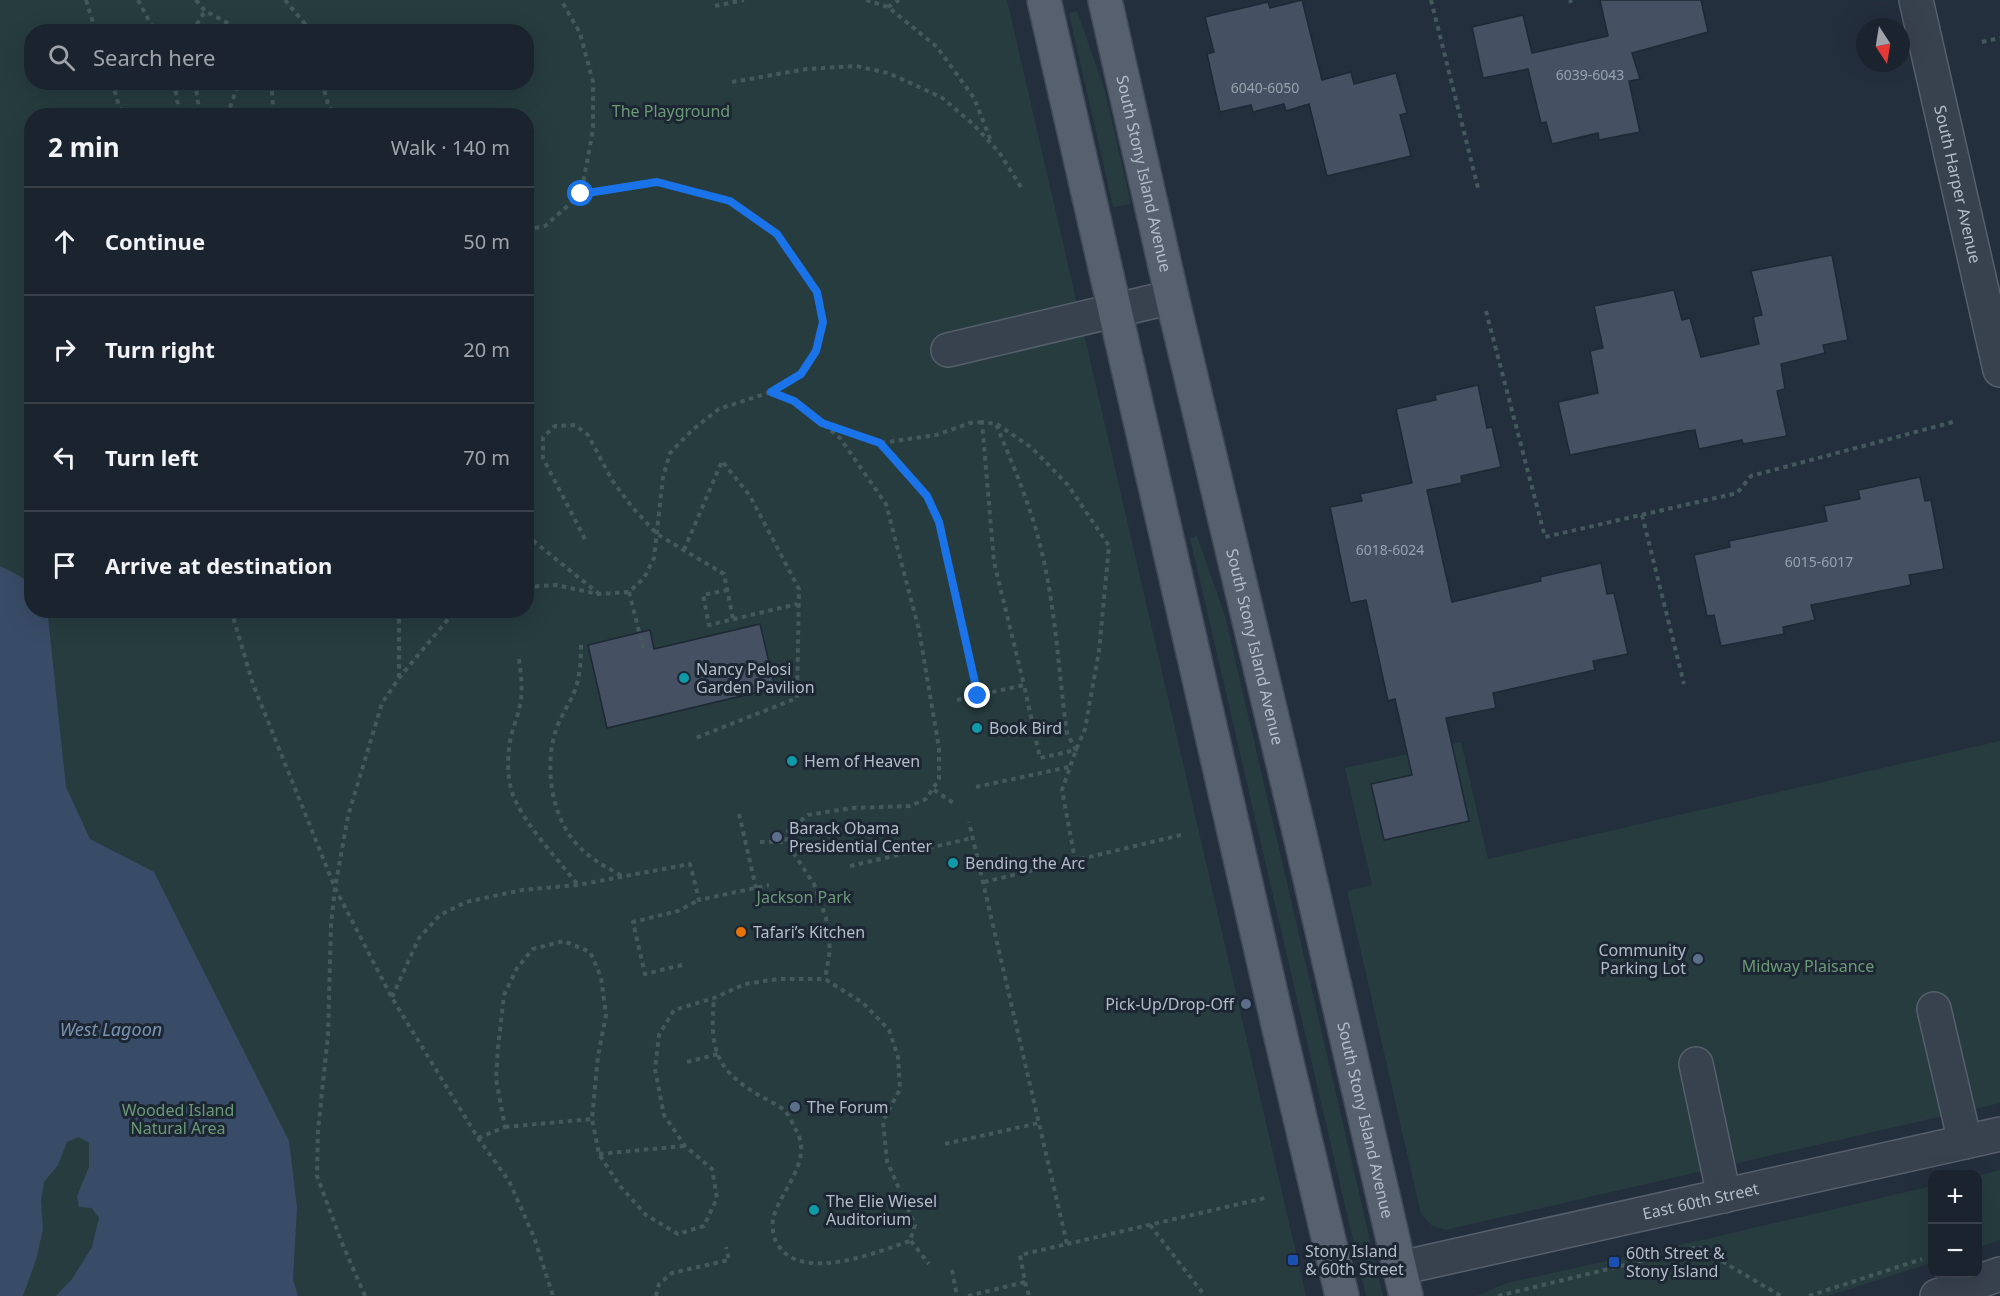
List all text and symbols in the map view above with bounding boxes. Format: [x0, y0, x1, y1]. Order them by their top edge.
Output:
north arrow [1856, 18, 1910, 72]
search box [24, 24, 534, 90]
icon: search [45, 41, 78, 74]
text: Search here [93, 42, 215, 72]
house number: 6039-6043 [1556, 65, 1624, 84]
street label: South Stony Island Avenue [1111, 73, 1177, 274]
house number: 6040-6050 [1231, 78, 1299, 97]
park label: The Playground [612, 100, 730, 122]
street label: South Harper Avenue [1929, 103, 1986, 266]
text: 2 min [48, 129, 120, 165]
text: Walk · 140 m [391, 134, 510, 161]
route start [567, 180, 593, 206]
icon: ahead [48, 225, 81, 258]
text: Continue [105, 226, 205, 256]
text: 50 m [463, 228, 510, 255]
icon: right [48, 333, 81, 366]
text: Turn right [105, 334, 215, 364]
text: 20 m [463, 336, 510, 363]
icon: left [48, 441, 81, 474]
text: Turn left [105, 442, 199, 472]
text: 70 m [463, 444, 510, 471]
house number: 6018-6024 [1356, 540, 1424, 559]
street label: South Stony Island Avenue [1221, 546, 1289, 747]
icon: arrive [48, 549, 81, 582]
text: Arrive at destination [105, 550, 332, 580]
house number: 6015-6017 [1785, 552, 1853, 571]
place label: Nancy Pelosi Garden Pavilion [696, 658, 815, 698]
marker: Nancy Pelosi Garden Pavilion [677, 671, 691, 685]
route end [964, 682, 990, 708]
place label: Book Bird [989, 717, 1062, 739]
marker: Book Bird [970, 721, 984, 735]
place label: Hem of Heaven [804, 750, 920, 772]
marker: Hem of Heaven [785, 754, 799, 768]
place label: Barack Obama Presidential Center [789, 817, 933, 857]
marker: Barack Obama Presidential Center [770, 830, 784, 844]
place label: Bending the Arc [965, 852, 1086, 874]
marker: Bending the Arc [946, 856, 960, 870]
park label: Jackson Park [755, 886, 852, 908]
place label: Tafari’s Kitchen [753, 921, 865, 943]
marker: Tafari’s Kitchen [734, 925, 748, 939]
place label: Community Parking Lot [1598, 939, 1687, 979]
marker: Community Parking Lot [1691, 952, 1705, 966]
park label: Midway Plaisance [1742, 955, 1874, 977]
place label: Pick-Up/Drop-Off [1105, 993, 1235, 1015]
marker: Pick-Up/Drop-Off [1239, 997, 1253, 1011]
water label: West Lagoon [60, 1017, 162, 1041]
street label: South Stony Island Avenue [1332, 1020, 1399, 1221]
place label: The Forum [807, 1096, 888, 1118]
park label: Wooded Island Natural Area [122, 1099, 234, 1139]
marker: The Forum [788, 1100, 802, 1114]
map controls [1928, 1170, 1982, 1278]
button: + [1928, 1170, 1982, 1224]
street label: East 60th Street [1640, 1177, 1761, 1225]
place label: The Elie Wiesel Auditorium [826, 1190, 937, 1230]
marker: The Elie Wiesel Auditorium [807, 1203, 821, 1217]
button: − [1928, 1224, 1982, 1278]
place label: Stony Island & 60th Street [1305, 1240, 1404, 1280]
place label: 60th Street & Stony Island [1626, 1242, 1725, 1282]
marker: Stony Island & 60th Street [1286, 1253, 1300, 1267]
marker: 60th Street & Stony Island [1607, 1255, 1621, 1269]

